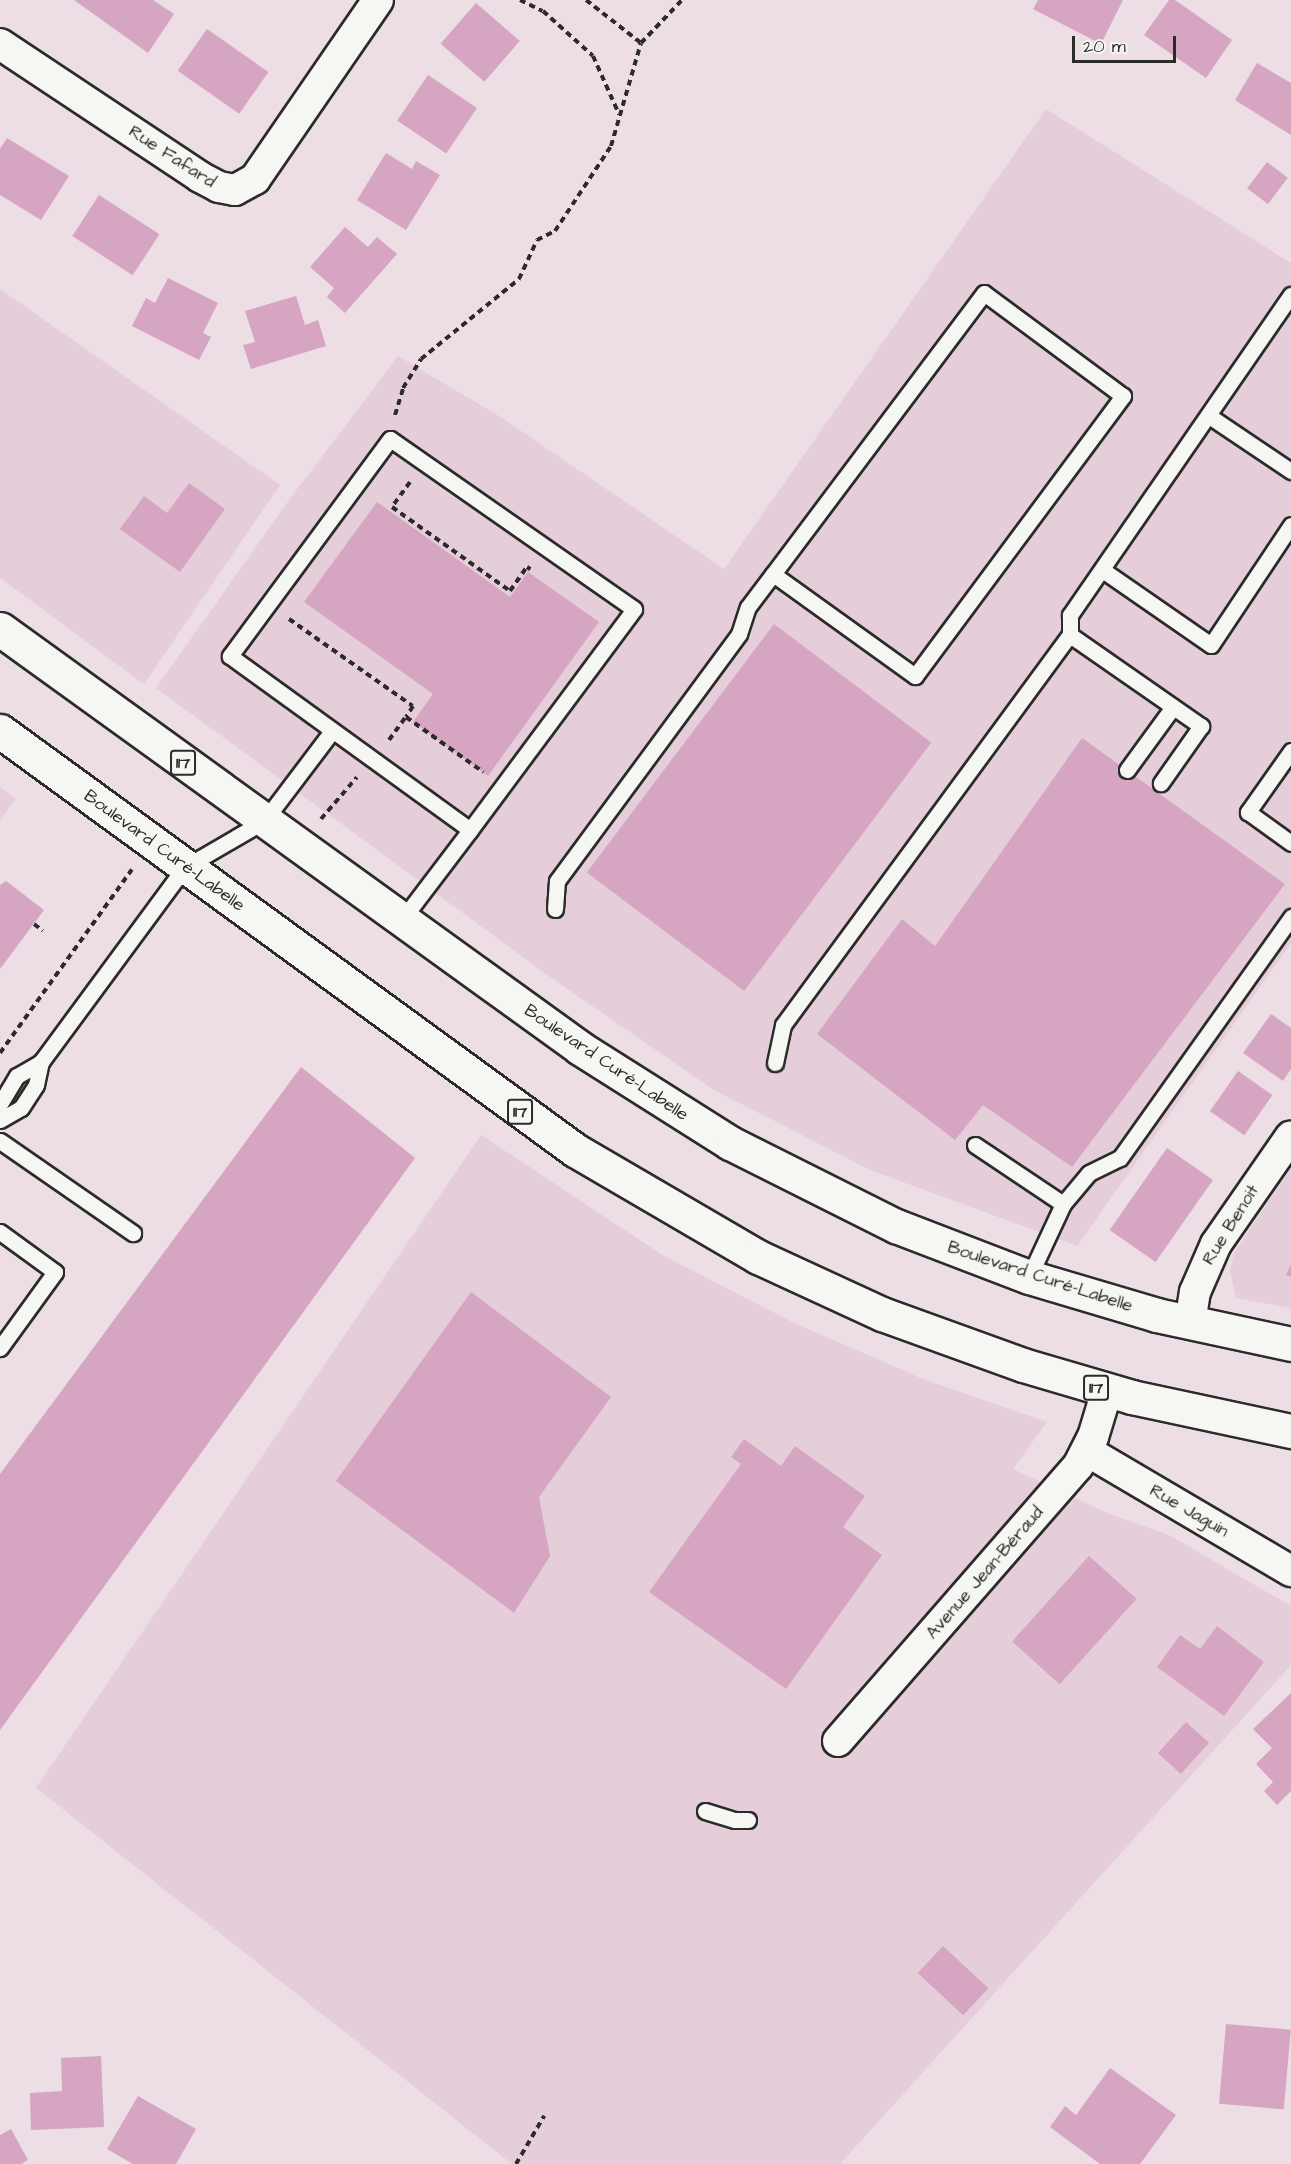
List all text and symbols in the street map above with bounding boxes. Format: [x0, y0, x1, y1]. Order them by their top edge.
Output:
scale bar [1075, 24, 1178, 62]
text: 20 m [1083, 34, 1126, 59]
street label: Rue Fafard [124, 121, 220, 193]
road number: 117 [170, 750, 196, 776]
street label: Boulevard Curé-Labelle [79, 785, 249, 917]
street label: Boulevard Curé-Labelle [520, 1000, 692, 1126]
road number: 117 [506, 1099, 534, 1125]
street label: Rue Benoit [1198, 1181, 1264, 1269]
street label: Boulevard Curé-Labelle [945, 1237, 1135, 1317]
road number: 117 [1082, 1375, 1110, 1401]
street label: Rue Jaguin [1146, 1480, 1232, 1542]
street label: Avenue Jean-Béraud [922, 1502, 1048, 1644]

